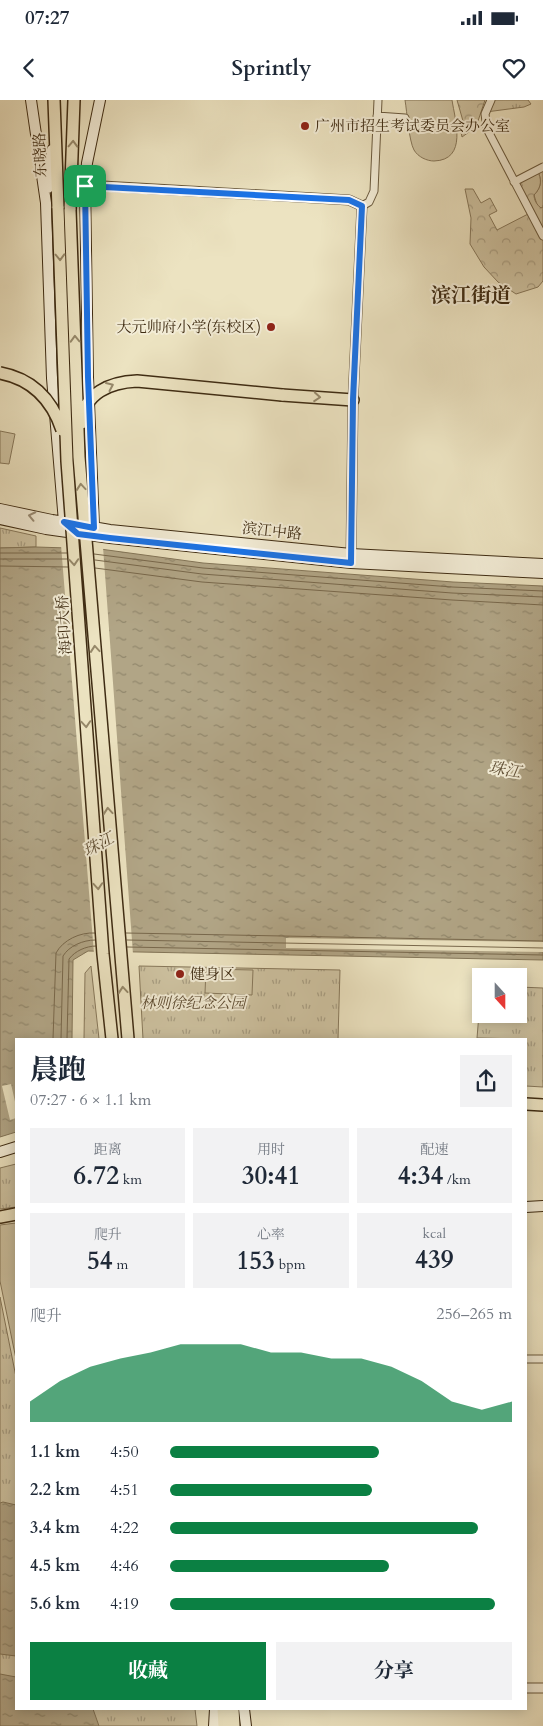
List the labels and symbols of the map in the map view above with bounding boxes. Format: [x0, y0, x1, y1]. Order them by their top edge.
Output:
place label: 广州市招生考试委员会办公室 [315, 116, 510, 136]
marker: 广州市招生考试委员会办公室 [299, 120, 311, 132]
street label: 东晓路 [29, 132, 51, 178]
one-way arrow [67, 140, 78, 148]
pin [64, 165, 106, 207]
one-way arrow [54, 253, 65, 261]
district label: 滨江街道 [431, 282, 511, 309]
place label: 大元帅府小学(东校区) [116, 317, 261, 337]
marker: 大元帅府小学(东校区) [265, 321, 277, 333]
one-way arrow [70, 335, 80, 342]
one-way arrow [105, 382, 114, 393]
one-way arrow [314, 392, 322, 403]
one-way arrow [76, 483, 87, 491]
one-way arrow [28, 511, 37, 522]
street label: 滨江中路 [241, 518, 303, 544]
one-way arrow [68, 559, 79, 567]
street label: 海印大桥 [52, 594, 76, 656]
one-way arrow [89, 645, 100, 653]
one-way arrow [81, 721, 92, 729]
water label: 珠江 [487, 757, 524, 784]
one-way arrow [103, 807, 114, 815]
water label: 珠江 [79, 827, 120, 862]
one-way arrow [93, 883, 104, 891]
place label: 健身区 [190, 964, 235, 984]
marker: 健身区 [174, 968, 186, 980]
north arrow [472, 968, 528, 1022]
one-way arrow [118, 986, 129, 994]
park label: 林则徐纪念公园 [140, 993, 247, 1013]

